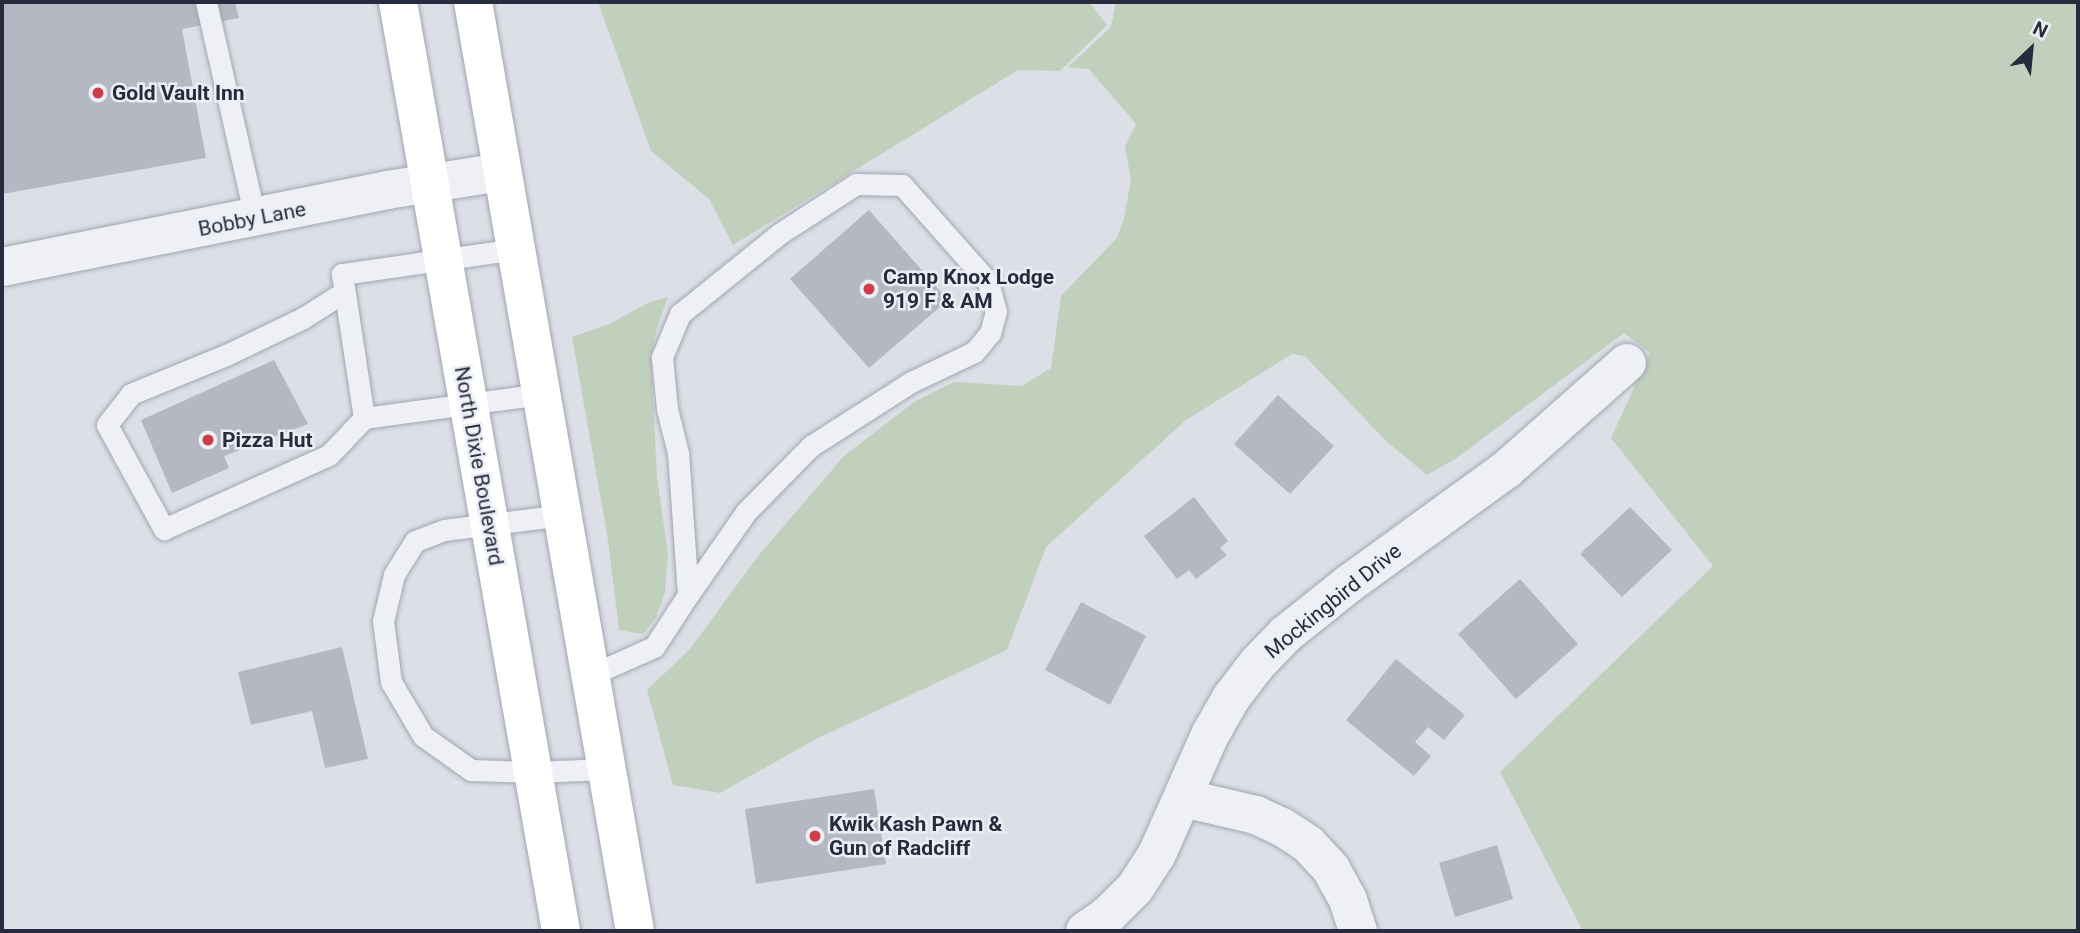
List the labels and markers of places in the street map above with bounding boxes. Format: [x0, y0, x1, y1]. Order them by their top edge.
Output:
place label: Gold Vault Inn [112, 80, 245, 106]
marker: Gold Vault Inn [90, 85, 106, 101]
place label: Camp Knox Lodge 919 F & AM [883, 264, 1054, 314]
marker: Camp Knox Lodge 919 F & AM [861, 281, 877, 297]
place label: Pizza Hut [222, 427, 313, 453]
marker: Pizza Hut [200, 432, 216, 448]
place label: Kwik Kash Pawn & Gun of Radcliff [829, 811, 1002, 861]
marker: Kwik Kash Pawn & Gun of Radcliff [807, 828, 823, 844]

